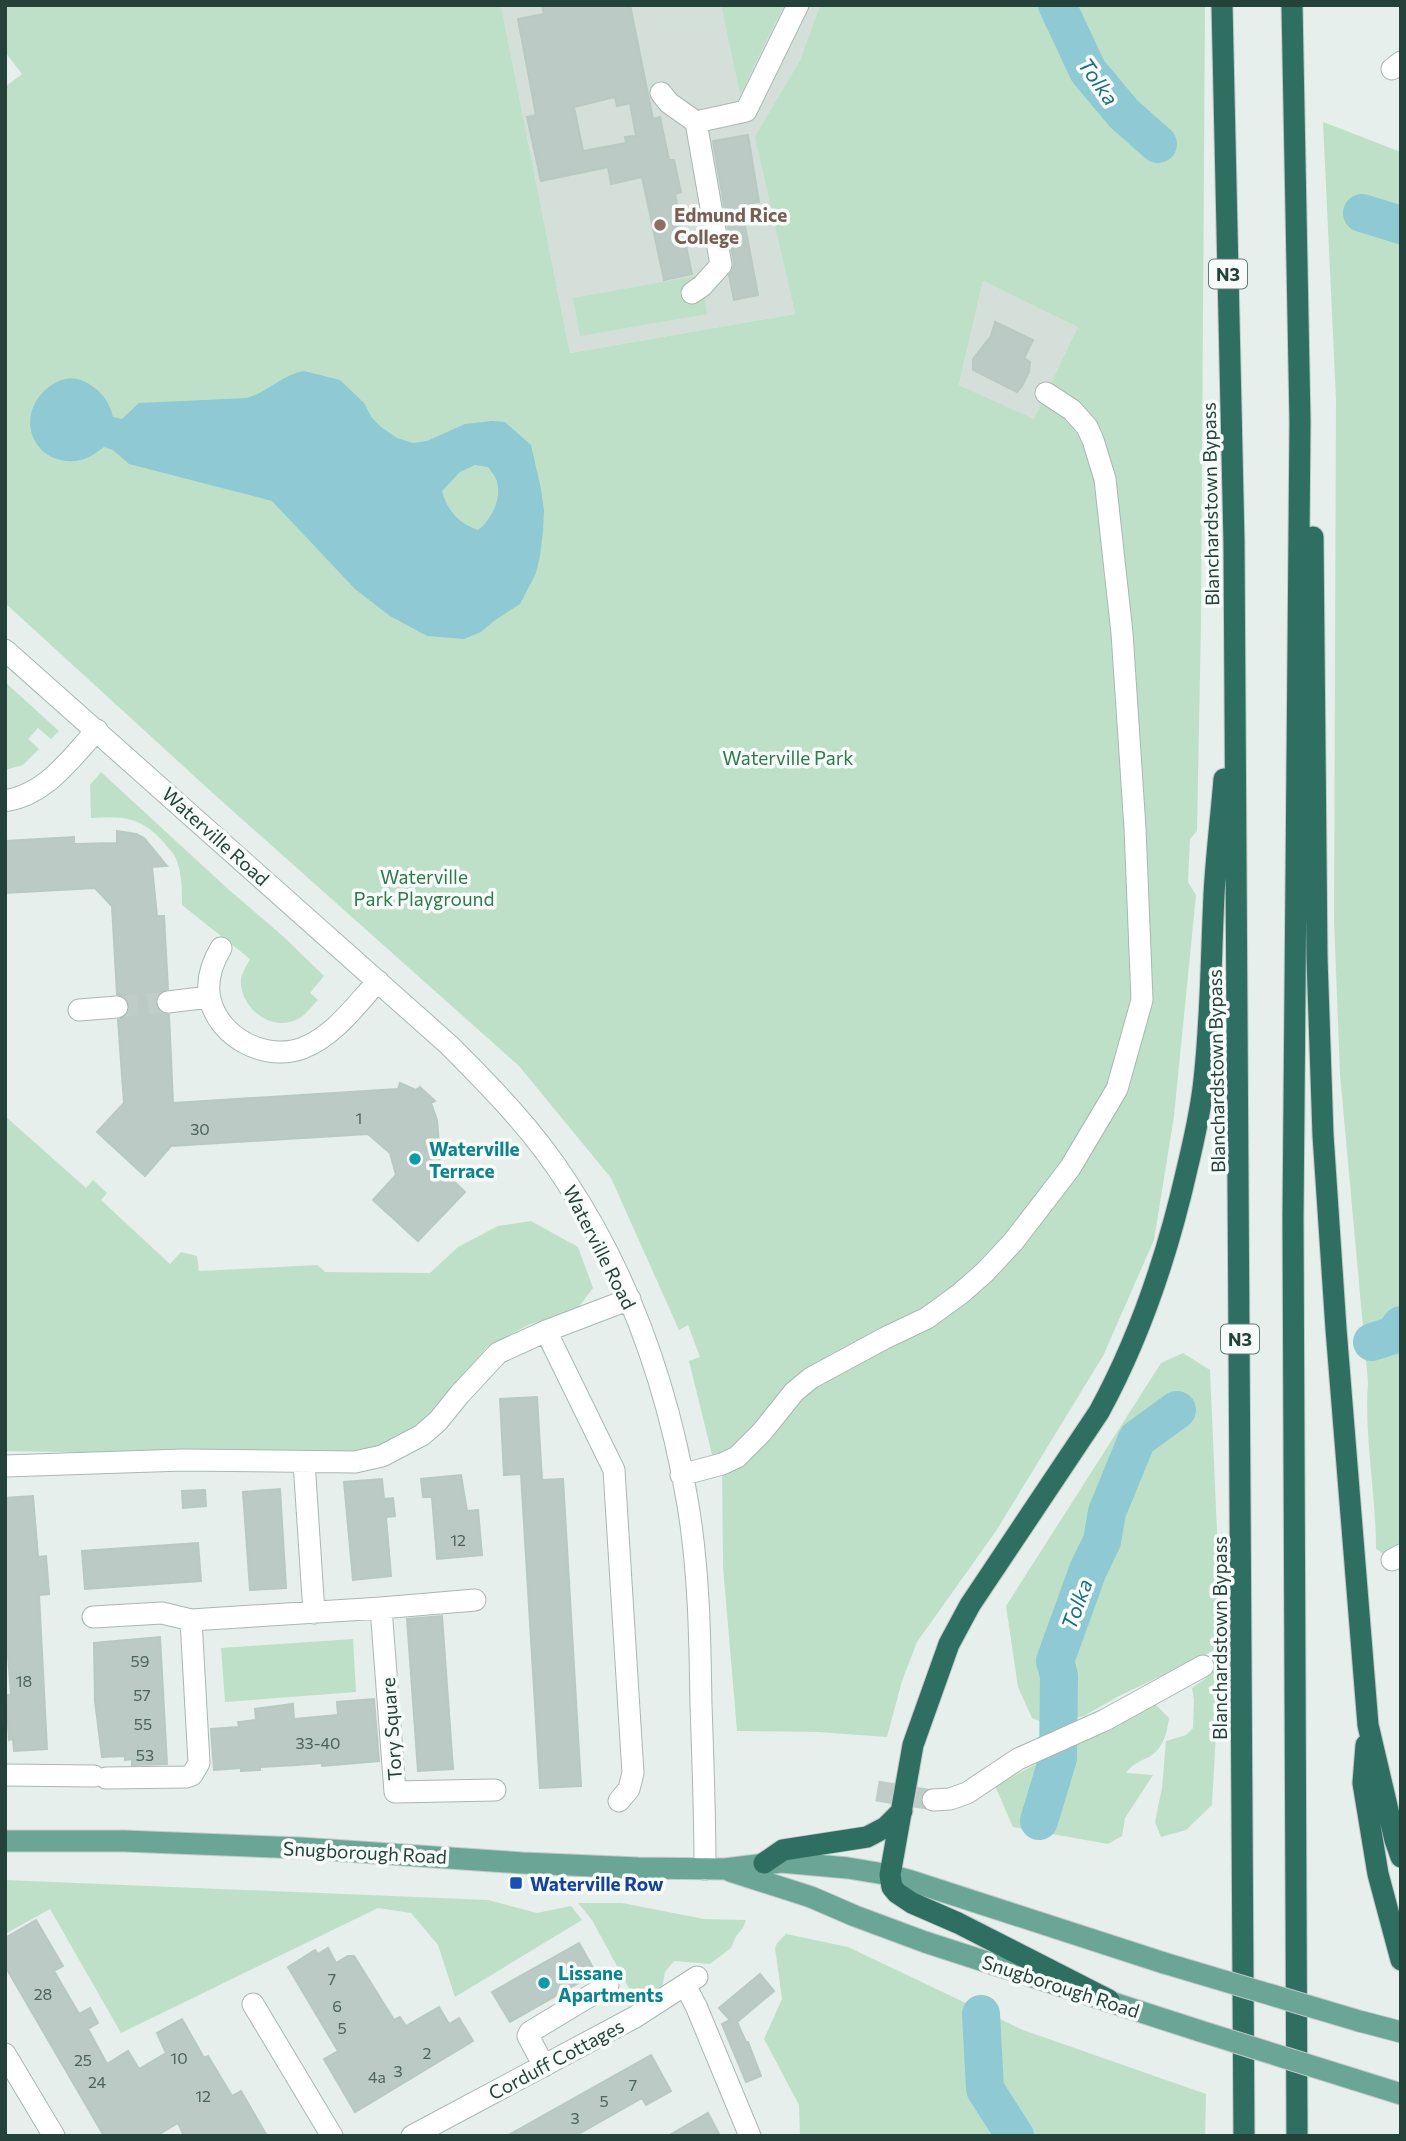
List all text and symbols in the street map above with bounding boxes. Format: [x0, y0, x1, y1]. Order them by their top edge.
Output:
water label: Tolka [1074, 53, 1124, 109]
place label: Edmund Rice College [674, 203, 787, 248]
marker: Edmund Rice College [652, 217, 668, 233]
road number: N3 [1209, 260, 1247, 288]
street label: Blanchardstown Bypass [1197, 402, 1223, 606]
park label: Waterville Park [722, 746, 854, 769]
street label: Waterville Road [158, 782, 274, 890]
park label: Waterville Park Playground [354, 865, 494, 910]
street label: Blanchardstown Bypass [1203, 969, 1229, 1173]
house number: 1 [356, 1108, 362, 1127]
house number: 30 [190, 1119, 210, 1138]
place label: Waterville Terrace [429, 1137, 520, 1182]
marker: Waterville Terrace [407, 1151, 423, 1167]
street label: Waterville Road [559, 1181, 641, 1313]
road number: N3 [1221, 1324, 1259, 1354]
house number: 12 [450, 1530, 466, 1549]
street label: Blanchardstown Bypass [1208, 1536, 1231, 1740]
water label: Tolka [1055, 1575, 1097, 1633]
house number: 59 [131, 1651, 149, 1670]
house number: 18 [16, 1671, 32, 1690]
street label: Tory Square [376, 1677, 406, 1781]
house number: 57 [133, 1685, 151, 1704]
house number: 55 [134, 1714, 152, 1733]
house number: 33-40 [295, 1733, 341, 1752]
house number: 53 [136, 1745, 154, 1764]
street label: Snugborough Road [283, 1836, 447, 1868]
place label: Waterville Row [530, 1872, 664, 1895]
marker: Waterville Row [508, 1875, 524, 1891]
street label: Snugborough Road [979, 1950, 1143, 2022]
place label: Lissane Apartments [558, 1961, 663, 2006]
house number: 7 [328, 1969, 336, 1988]
marker: Lissane Apartments [536, 1975, 552, 1991]
house number: 28 [34, 1984, 52, 2003]
house number: 6 [332, 1996, 342, 2015]
street label: Corduff Cottages [484, 2014, 628, 2104]
house number: 5 [337, 2018, 347, 2037]
house number: 2 [423, 2043, 432, 2062]
house number: 10 [170, 2048, 188, 2067]
house number: 25 [74, 2050, 92, 2069]
house number: 3 [393, 2061, 403, 2080]
house number: 4a [368, 2067, 386, 2086]
house number: 24 [88, 2072, 106, 2091]
house number: 7 [629, 2075, 637, 2094]
house number: 12 [195, 2086, 211, 2105]
house number: 5 [599, 2091, 609, 2110]
house number: 3 [570, 2108, 580, 2127]

